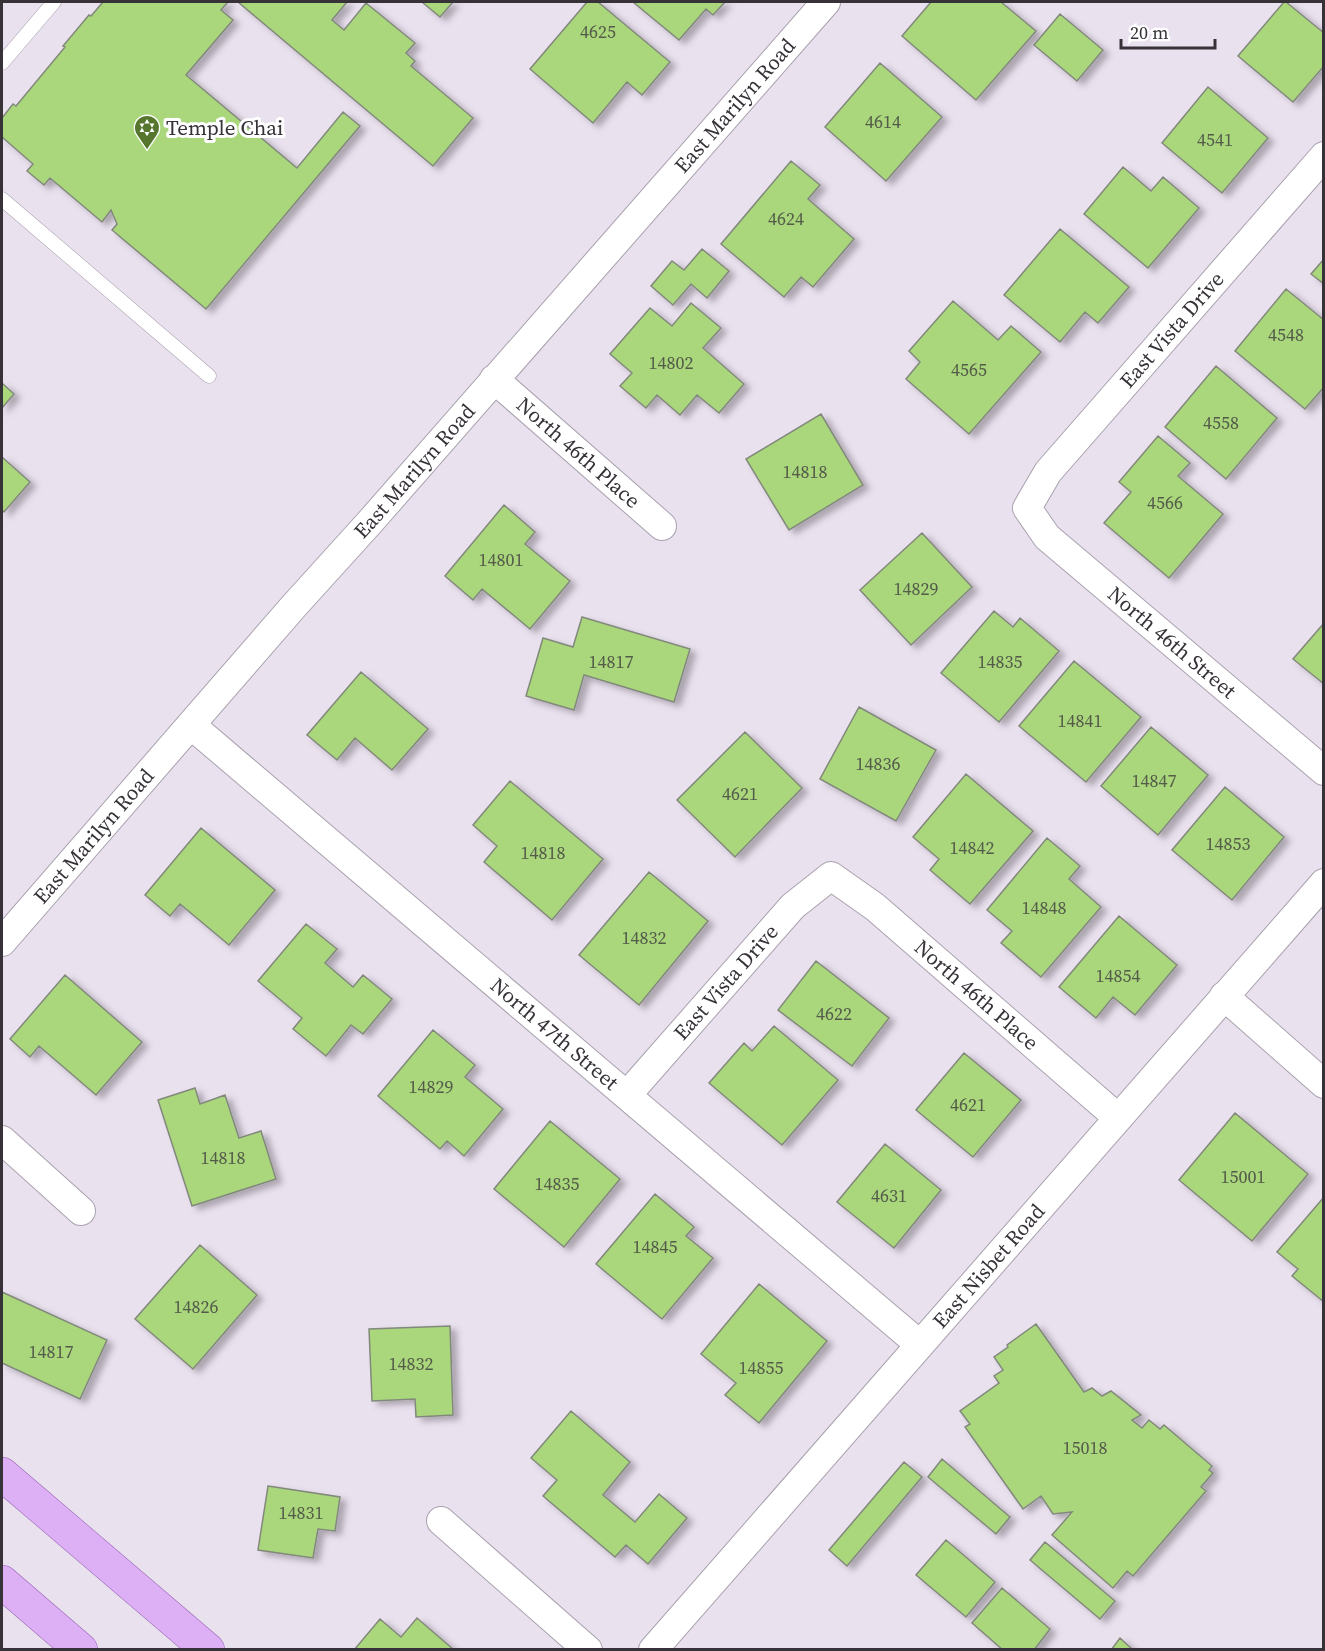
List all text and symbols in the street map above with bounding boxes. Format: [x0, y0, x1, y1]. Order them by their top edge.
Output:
scale bar [1121, 12, 1216, 50]
house number: 4625 [580, 19, 616, 44]
text: 20 m [1130, 20, 1168, 45]
street label: East Marilyn Road [667, 32, 802, 179]
house number: 4614 [865, 109, 901, 134]
synagogue icon: Temple Chai [132, 113, 162, 151]
place label: Temple Chai [166, 113, 283, 142]
house number: 4541 [1197, 127, 1233, 152]
house number: 4624 [768, 206, 804, 231]
street label: East Vista Drive [1113, 265, 1230, 394]
house number: 4548 [1268, 322, 1304, 347]
house number: 14802 [649, 350, 694, 375]
house number: 4565 [951, 357, 987, 382]
street label: North 46th Place [510, 390, 647, 515]
street label: East Marilyn Road [347, 397, 481, 545]
house number: 4558 [1203, 410, 1239, 435]
house number: 14818 [783, 459, 828, 484]
house number: 4566 [1147, 490, 1183, 515]
house number: 14801 [479, 547, 524, 572]
house number: 14829 [894, 576, 939, 601]
street label: North 46th Street [1102, 579, 1243, 705]
house number: 14817 [589, 649, 634, 674]
house number: 14835 [978, 649, 1023, 674]
house number: 14841 [1058, 708, 1103, 733]
house number: 14836 [856, 751, 901, 776]
street label: East Marilyn Road [27, 762, 160, 910]
house number: 14847 [1132, 768, 1177, 793]
house number: 4621 [722, 781, 758, 806]
house number: 14853 [1206, 831, 1251, 856]
house number: 14842 [950, 835, 995, 860]
house number: 14818 [521, 840, 566, 865]
house number: 14848 [1022, 895, 1067, 920]
street label: East Vista Drive [667, 918, 785, 1046]
house number: 14832 [622, 925, 667, 950]
street label: North 46th Place [908, 933, 1045, 1057]
house number: 14854 [1096, 963, 1141, 988]
street label: North 47th Street [484, 971, 625, 1097]
house number: 4622 [816, 1001, 852, 1026]
house number: 14829 [409, 1074, 454, 1099]
house number: 4621 [950, 1092, 986, 1117]
house number: 14818 [201, 1145, 246, 1170]
house number: 15001 [1221, 1164, 1266, 1189]
house number: 14835 [535, 1171, 580, 1196]
house number: 4631 [871, 1183, 907, 1208]
street label: East Nisbet Road [926, 1197, 1051, 1334]
house number: 14845 [633, 1234, 678, 1259]
house number: 14826 [174, 1294, 219, 1319]
house number: 14817 [29, 1339, 74, 1364]
house number: 14832 [389, 1351, 434, 1376]
house number: 14855 [739, 1355, 784, 1380]
house number: 15018 [1063, 1435, 1108, 1460]
house number: 14831 [279, 1500, 324, 1525]

